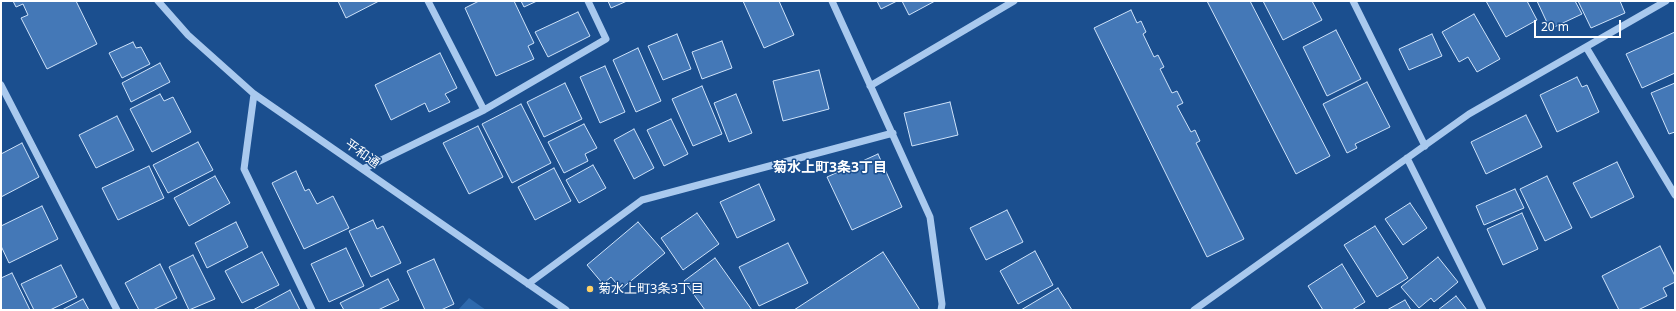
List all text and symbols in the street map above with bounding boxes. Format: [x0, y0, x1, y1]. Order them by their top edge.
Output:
scale bar [1536, 12, 1623, 38]
text: 20 m [1541, 18, 1569, 35]
street label: 平和通 [342, 136, 382, 172]
district label: 菊水上町3条3丁目 [773, 160, 887, 176]
place label: 菊水上町3条3丁目 [598, 281, 704, 297]
marker: 菊水上町3条3丁目 [585, 284, 595, 294]

